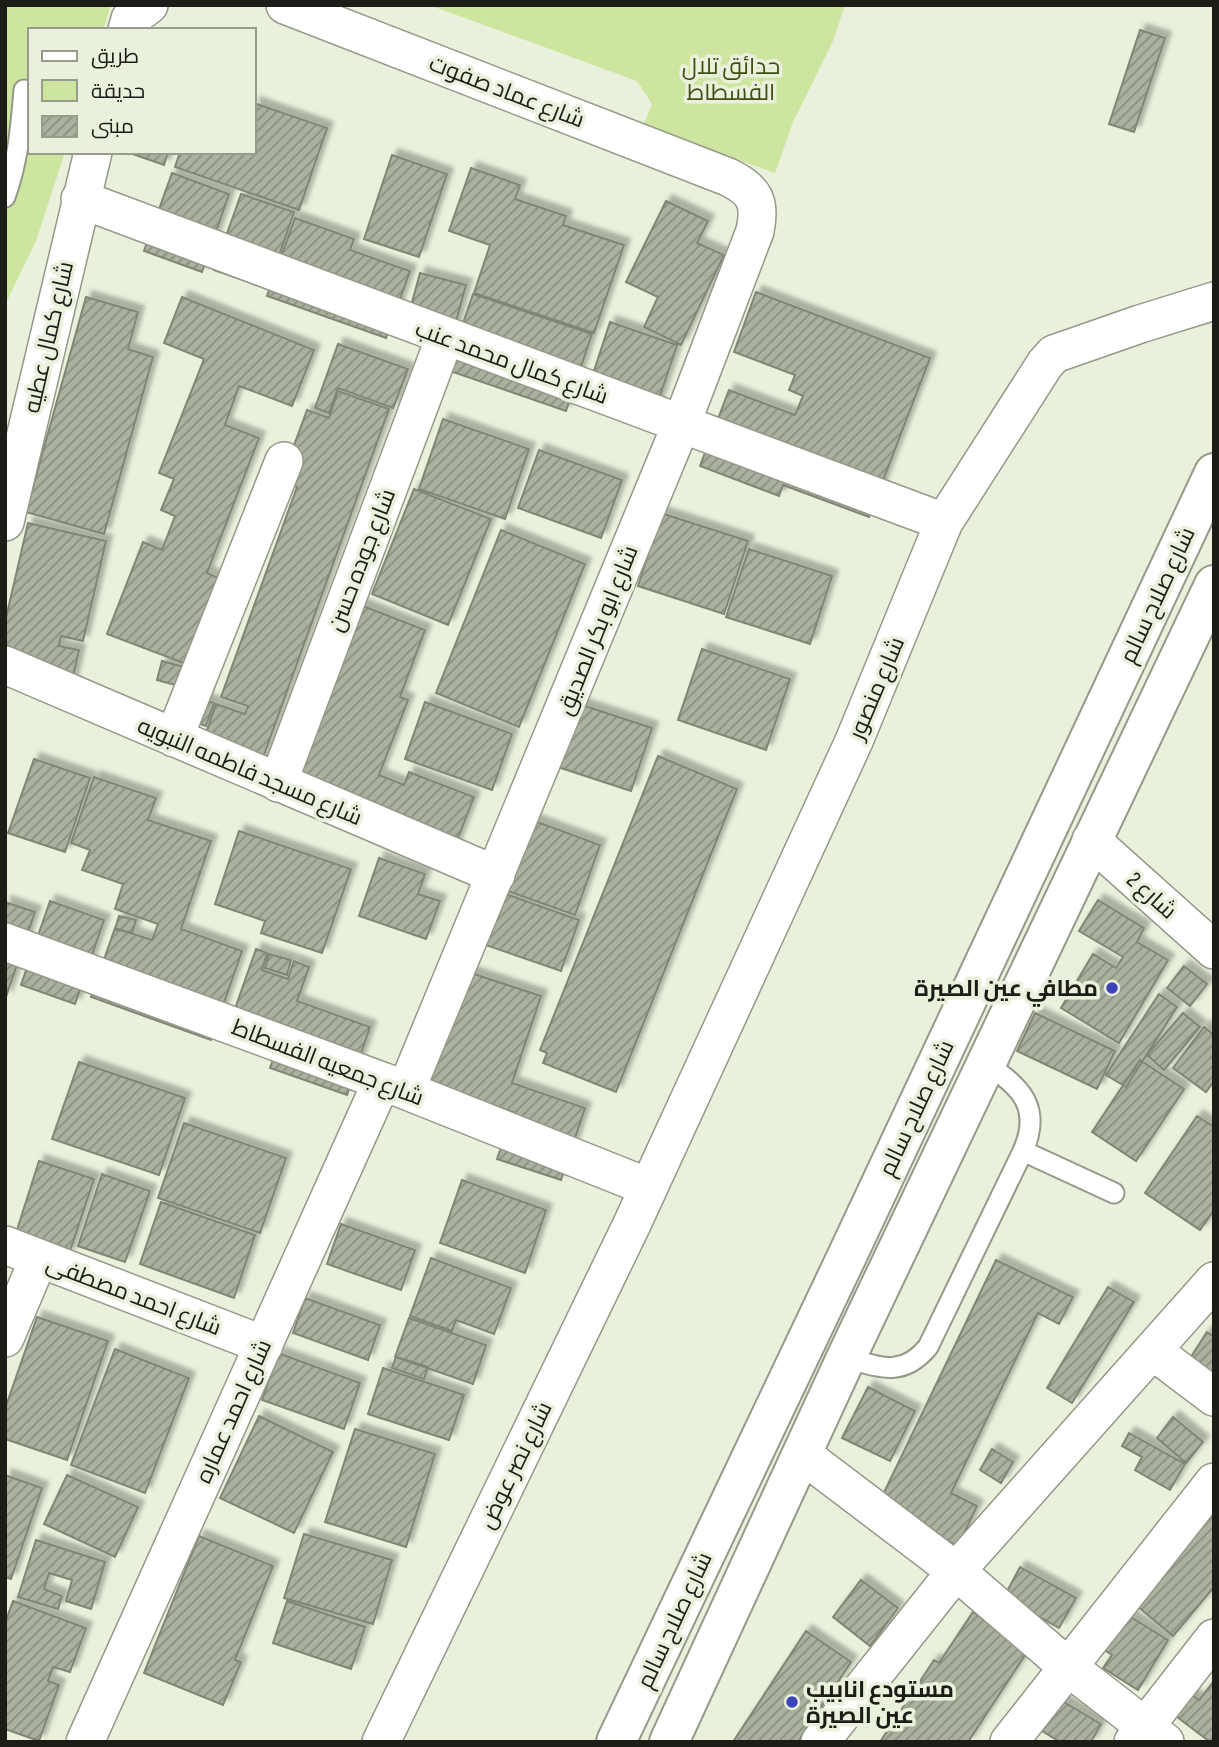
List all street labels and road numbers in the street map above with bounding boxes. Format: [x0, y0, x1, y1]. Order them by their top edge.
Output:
street label: شارع عماد صفوت [425, 49, 588, 135]
street label: شارع كمال عطيه [18, 259, 81, 416]
street label: شارع كمال محمد عنب [411, 315, 612, 412]
street label: شارع جوده حسن [322, 485, 403, 636]
street label: شارع صلاح سالم [1114, 523, 1203, 668]
street label: شارع ابو بكر الصديق [551, 541, 646, 720]
street label: شارع منصور [842, 633, 912, 746]
street label: شارع مسجد فاطمه النبويه [133, 712, 366, 833]
street label: شارع 2 [1120, 866, 1182, 926]
street label: شارع جمعيه الفسطاط [227, 1013, 428, 1113]
street label: شارع صلاح سالم [873, 1036, 962, 1181]
street label: شارع احمد مصطفى [42, 1250, 225, 1343]
street label: شارع احمد عماره [190, 1335, 279, 1488]
street label: شارع نصر عوض [473, 1397, 560, 1534]
street label: شارع صلاح سالم [631, 1548, 720, 1693]

